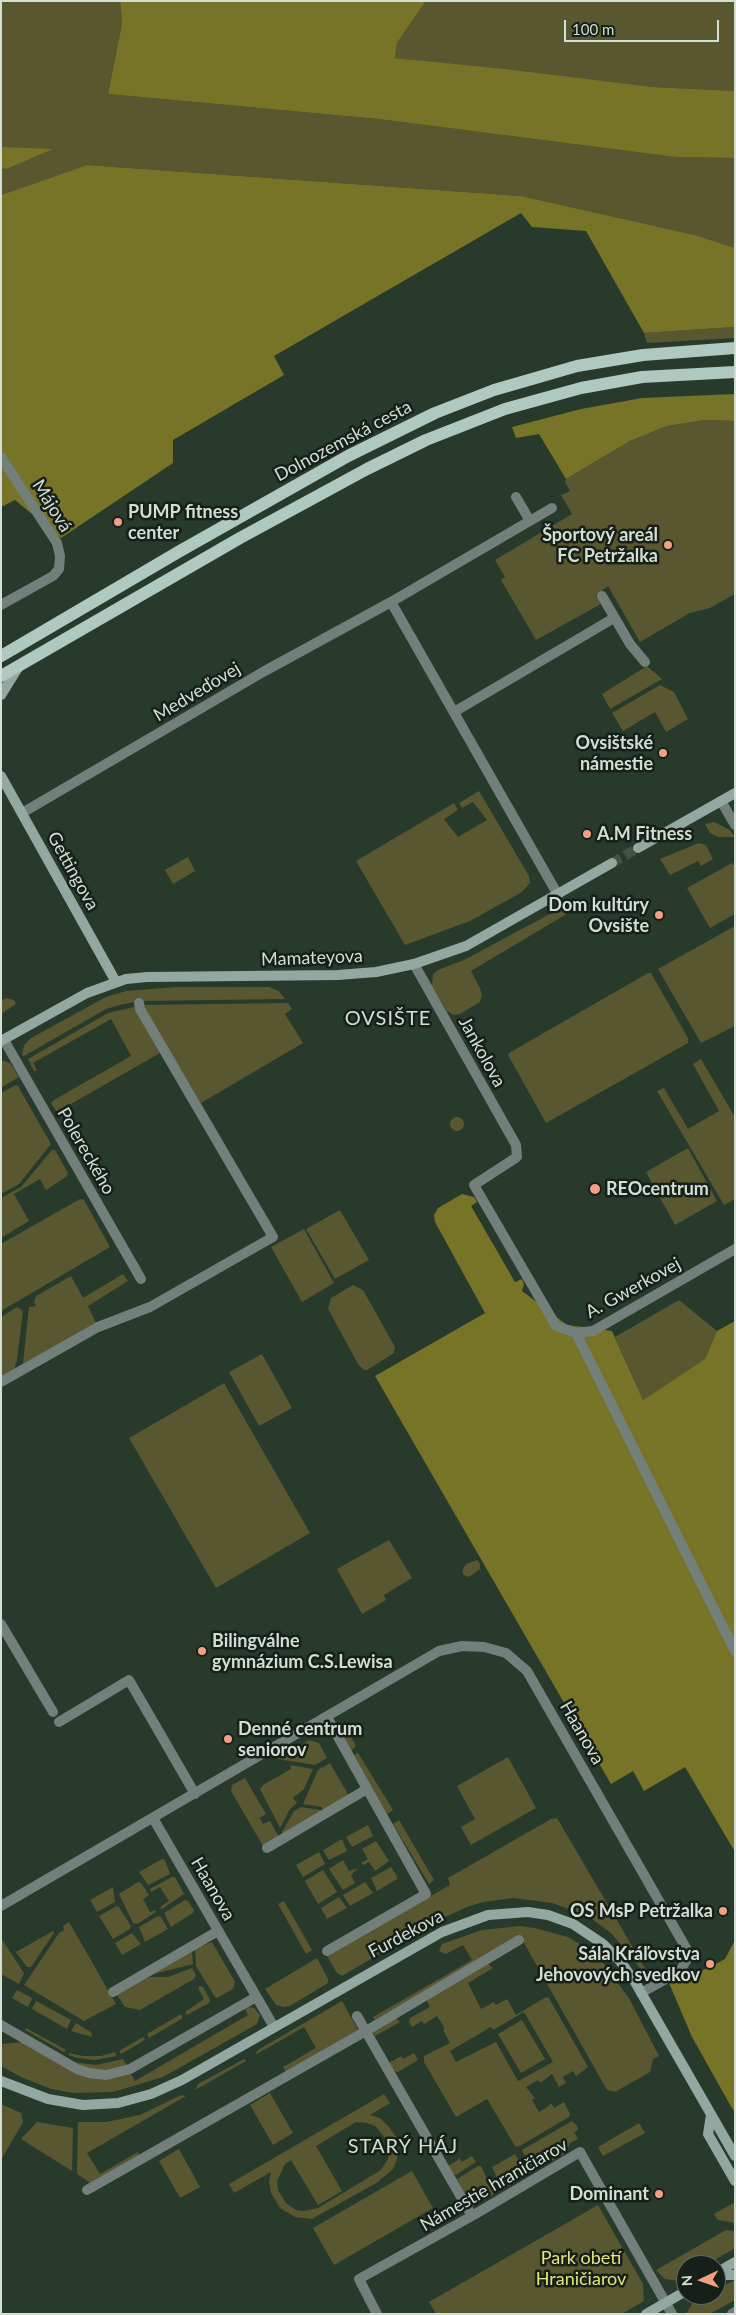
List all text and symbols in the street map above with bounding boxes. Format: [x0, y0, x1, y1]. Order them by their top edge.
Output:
scale bar [566, 10, 721, 42]
text: 100 m [572, 20, 614, 38]
street label: Dolnozemská cesta [271, 396, 415, 486]
street label: Májová [28, 476, 76, 536]
place label: PUMP fitness center [128, 501, 238, 544]
marker: PUMP fitness center [112, 516, 124, 528]
place label: Športový areál FC Petržalka [542, 524, 658, 566]
marker: Športový areál FC Petržalka [662, 539, 674, 551]
street label: Medveďovej [150, 658, 244, 726]
place label: Ovsištské námestie [575, 732, 653, 774]
marker: Ovsištské námestie [657, 747, 669, 759]
place label: A.M Fitness [597, 823, 692, 845]
street label: Gettingova [43, 828, 103, 914]
marker: A.M Fitness [581, 828, 593, 840]
place label: Dom kultúry Ovsište [548, 894, 649, 936]
marker: Dom kultúry Ovsište [653, 909, 665, 921]
street label: Mamateyova [261, 945, 363, 971]
district label: OVSIŠTE [344, 1007, 432, 1031]
street label: Jankolova [454, 1013, 510, 1091]
street label: Polereckého [52, 1104, 120, 1198]
place label: REOcentrum [606, 1178, 709, 1200]
marker: REOcentrum [588, 1182, 602, 1196]
street label: A. Gwerkovej [582, 1253, 684, 1323]
place label: Bilingválne gymnázium C.S.Lewisa [212, 1630, 393, 1672]
marker: Bilingválne gymnázium C.S.Lewisa [196, 1645, 208, 1657]
street label: Haanova [555, 1698, 609, 1768]
place label: Denné centrum seniorov [238, 1718, 362, 1760]
marker: Denné centrum seniorov [222, 1733, 234, 1745]
street label: Haanova [186, 1854, 240, 1924]
place label: OS MsP Petržalka [570, 1900, 713, 1922]
street label: Furdekova [365, 1905, 447, 1963]
marker: OS MsP Petržalka [717, 1905, 729, 1917]
place label: Sála Kráľovstva Jehovových svedkov [536, 1943, 700, 1986]
marker: Sála Kráľovstva Jehovových svedkov [704, 1958, 716, 1970]
street label: Námestie hraničiarov [416, 2134, 572, 2236]
district label: STARÝ HÁJ [347, 2135, 459, 2159]
place label: Dominant [569, 2183, 649, 2205]
marker: Dominant [653, 2188, 665, 2200]
park label: Park obetí Hraničiarov [536, 2247, 626, 2290]
north arrow [676, 2255, 726, 2305]
text: N [678, 2275, 695, 2287]

